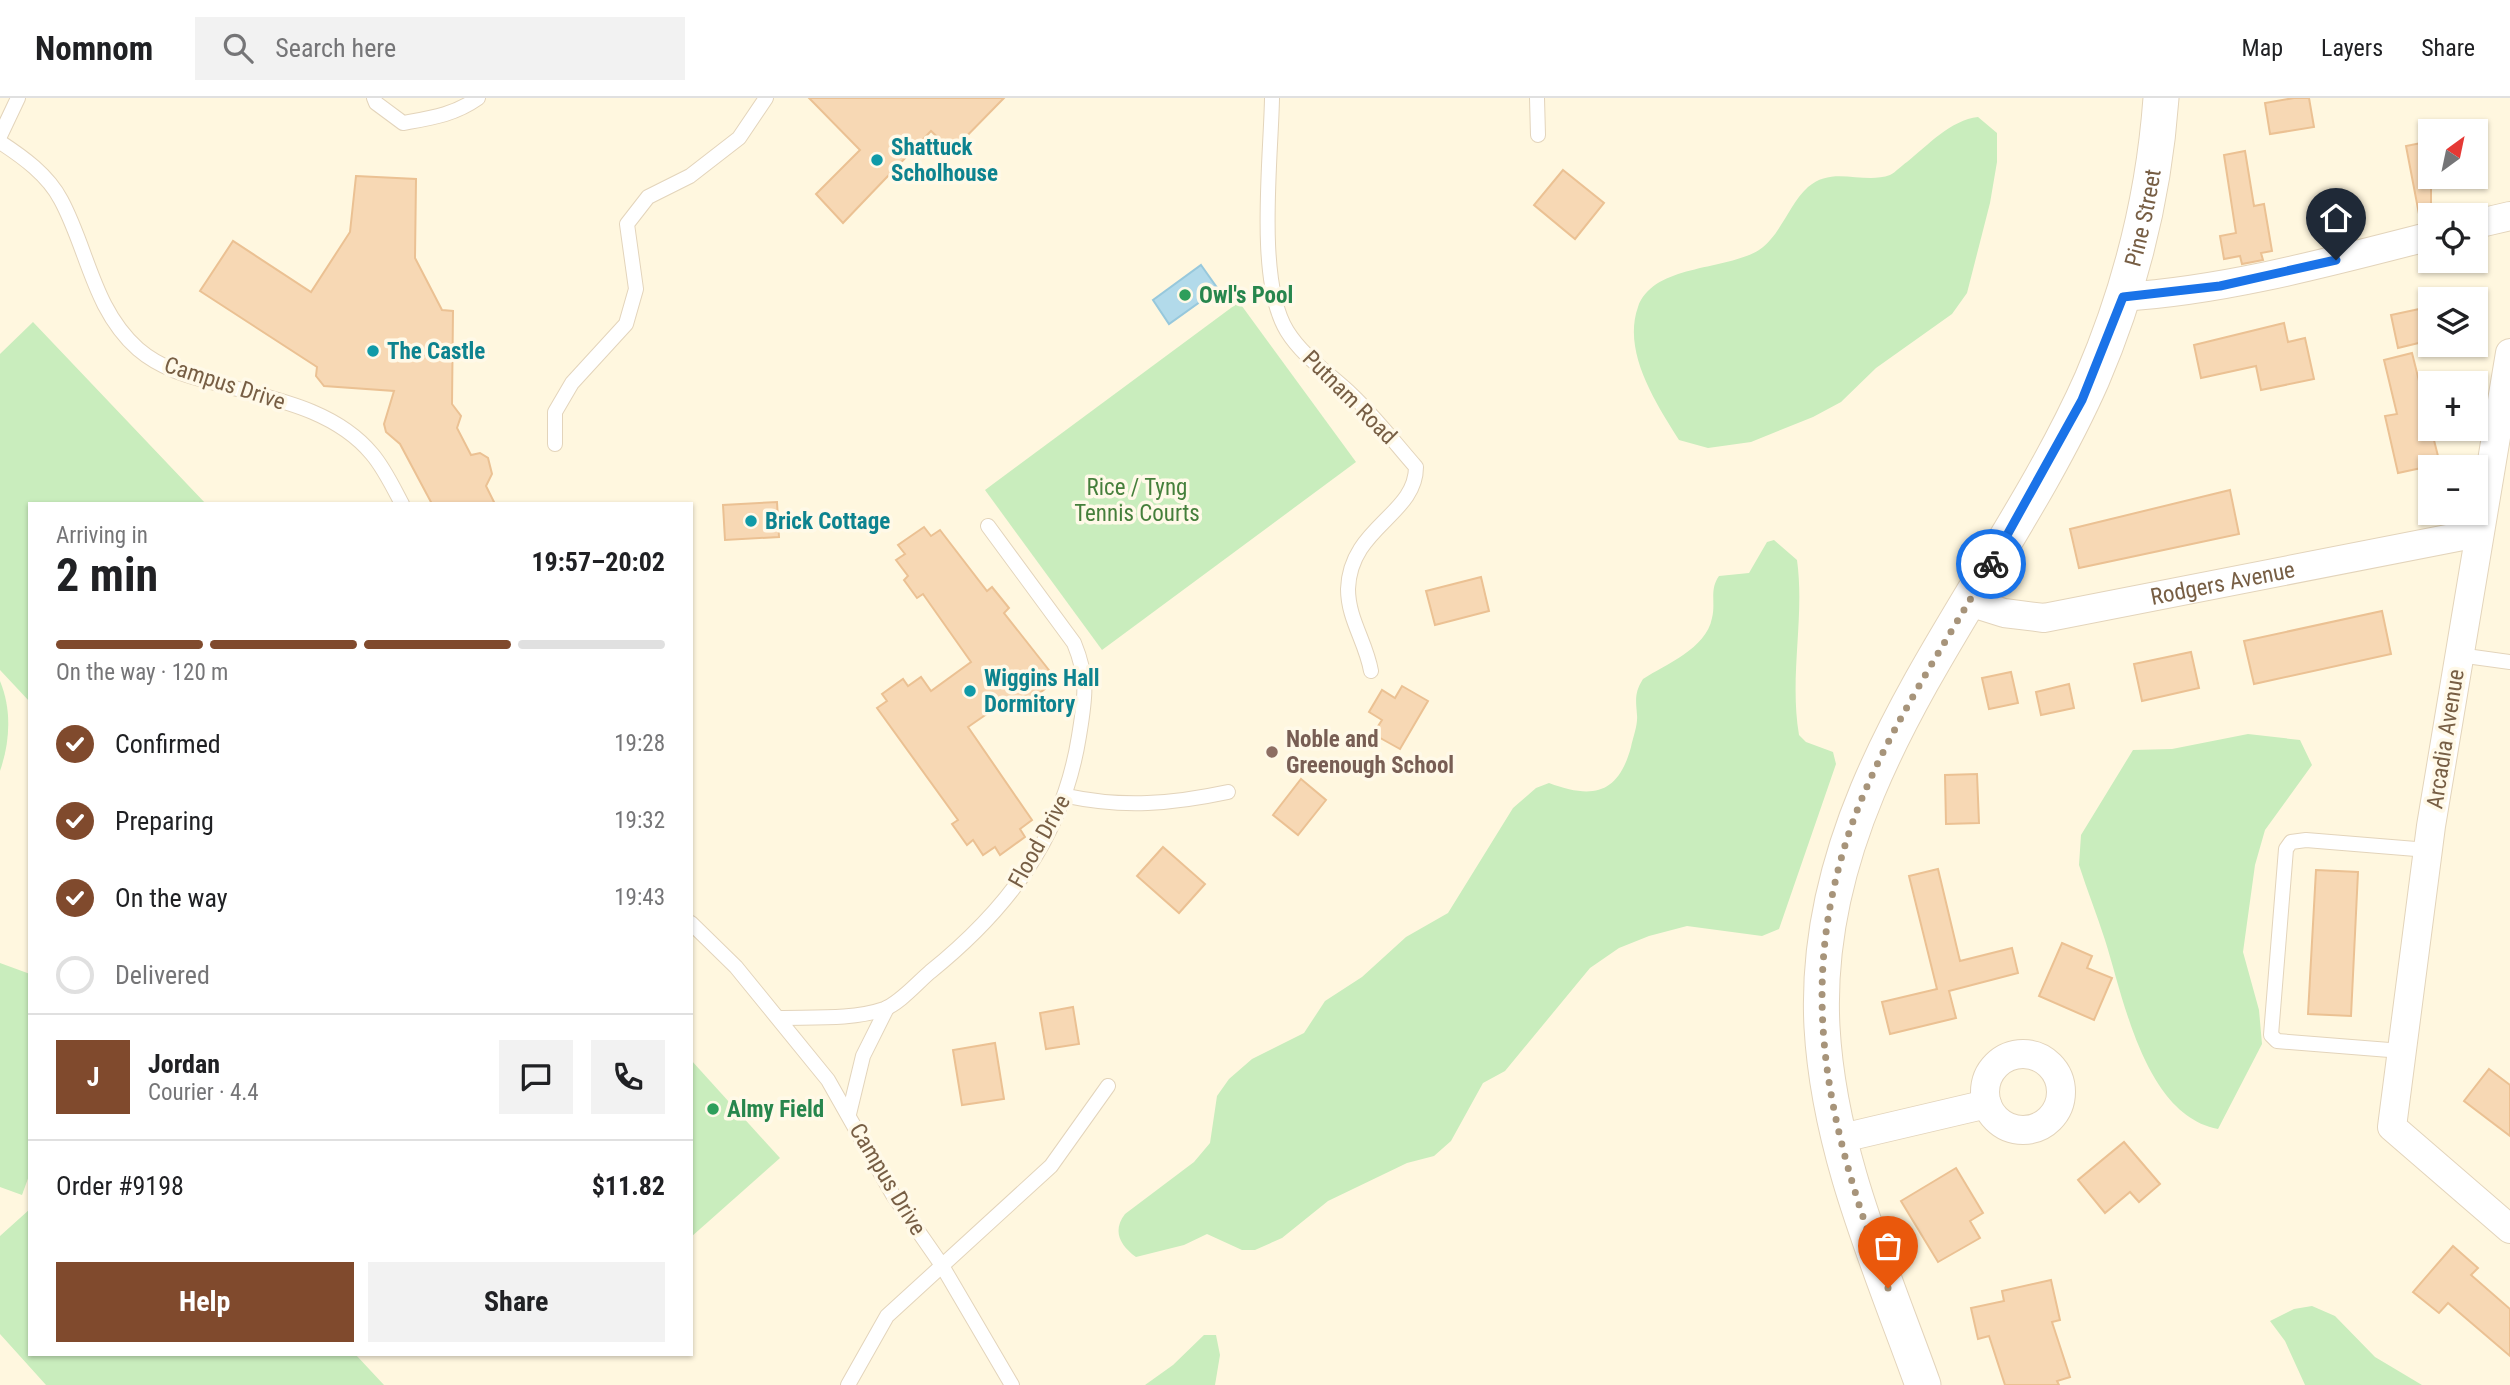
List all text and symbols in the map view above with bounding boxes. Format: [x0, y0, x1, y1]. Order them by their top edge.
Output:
search box [195, 17, 685, 80]
text: Nomnom [35, 29, 153, 68]
icon: search [219, 29, 257, 67]
text: Search here [275, 33, 396, 63]
text: Map [2242, 34, 2283, 62]
text: Layers [2321, 34, 2383, 62]
text: Share [2421, 34, 2475, 62]
north arrow [2418, 119, 2488, 189]
map controls [2418, 119, 2488, 525]
place label: Shattuck Scholhouse [891, 134, 998, 187]
marker: Shattuck Scholhouse [869, 152, 885, 168]
street label: Pine Street [2119, 167, 2167, 270]
pin [2306, 188, 2366, 260]
icon: home [2317, 199, 2355, 237]
button: locate [2418, 203, 2488, 273]
place label: Owl's Pool [1199, 282, 1293, 309]
marker: Owl's Pool [1177, 287, 1193, 303]
button: layers [2418, 287, 2488, 357]
place label: The Castle [387, 338, 485, 365]
marker: The Castle [365, 343, 381, 359]
street label: Putnam Road [1297, 345, 1402, 450]
street label: Campus Drive [161, 351, 289, 416]
button: + [2418, 371, 2488, 441]
button: − [2418, 455, 2488, 525]
park label: Rice / Tyng Tennis Courts [1074, 474, 1200, 527]
place label: Brick Cottage [765, 508, 890, 535]
marker: Brick Cottage [743, 513, 759, 529]
text: Arriving in [56, 522, 148, 549]
courier [1956, 529, 2026, 599]
icon: bike [1972, 545, 2010, 583]
text: 19:57–20:02 [531, 547, 665, 577]
text: 2 min [56, 548, 158, 602]
street label: Rodgers Avenue [2148, 556, 2297, 611]
text: On the way · 120 m [56, 659, 228, 686]
place label: Wiggins Hall Dormitory [984, 665, 1100, 718]
street label: Arcadia Avenue [2421, 667, 2470, 811]
marker: Wiggins Hall Dormitory [962, 683, 978, 699]
icon: check [56, 725, 94, 763]
place label: Noble and Greenough School [1286, 726, 1454, 779]
text: Confirmed [115, 729, 221, 759]
text: 19:28 [614, 730, 665, 757]
marker: Noble and Greenough School [1264, 744, 1280, 760]
street label: Flood Drive [1003, 790, 1076, 892]
icon: check [56, 802, 94, 840]
text: Preparing [115, 806, 214, 836]
text: 19:32 [614, 807, 665, 834]
icon: check [56, 879, 94, 917]
text: On the way [115, 883, 228, 913]
text: 19:43 [614, 884, 665, 911]
text: Delivered [115, 960, 210, 990]
button: chat [499, 1040, 573, 1114]
button: phone [591, 1040, 665, 1114]
text: Jordan [148, 1049, 220, 1079]
text: J [87, 1062, 99, 1092]
text: Courier · 4.4 [148, 1079, 259, 1106]
place label: Almy Field [727, 1096, 824, 1123]
marker: Almy Field [705, 1101, 721, 1117]
street label: Campus Drive [844, 1119, 931, 1240]
text: Order #9198 [56, 1171, 184, 1201]
text: $11.82 [592, 1171, 665, 1201]
pin [1858, 1216, 1918, 1288]
icon: bag [1869, 1227, 1907, 1265]
button: Help [56, 1262, 354, 1342]
button: Share [368, 1262, 665, 1342]

